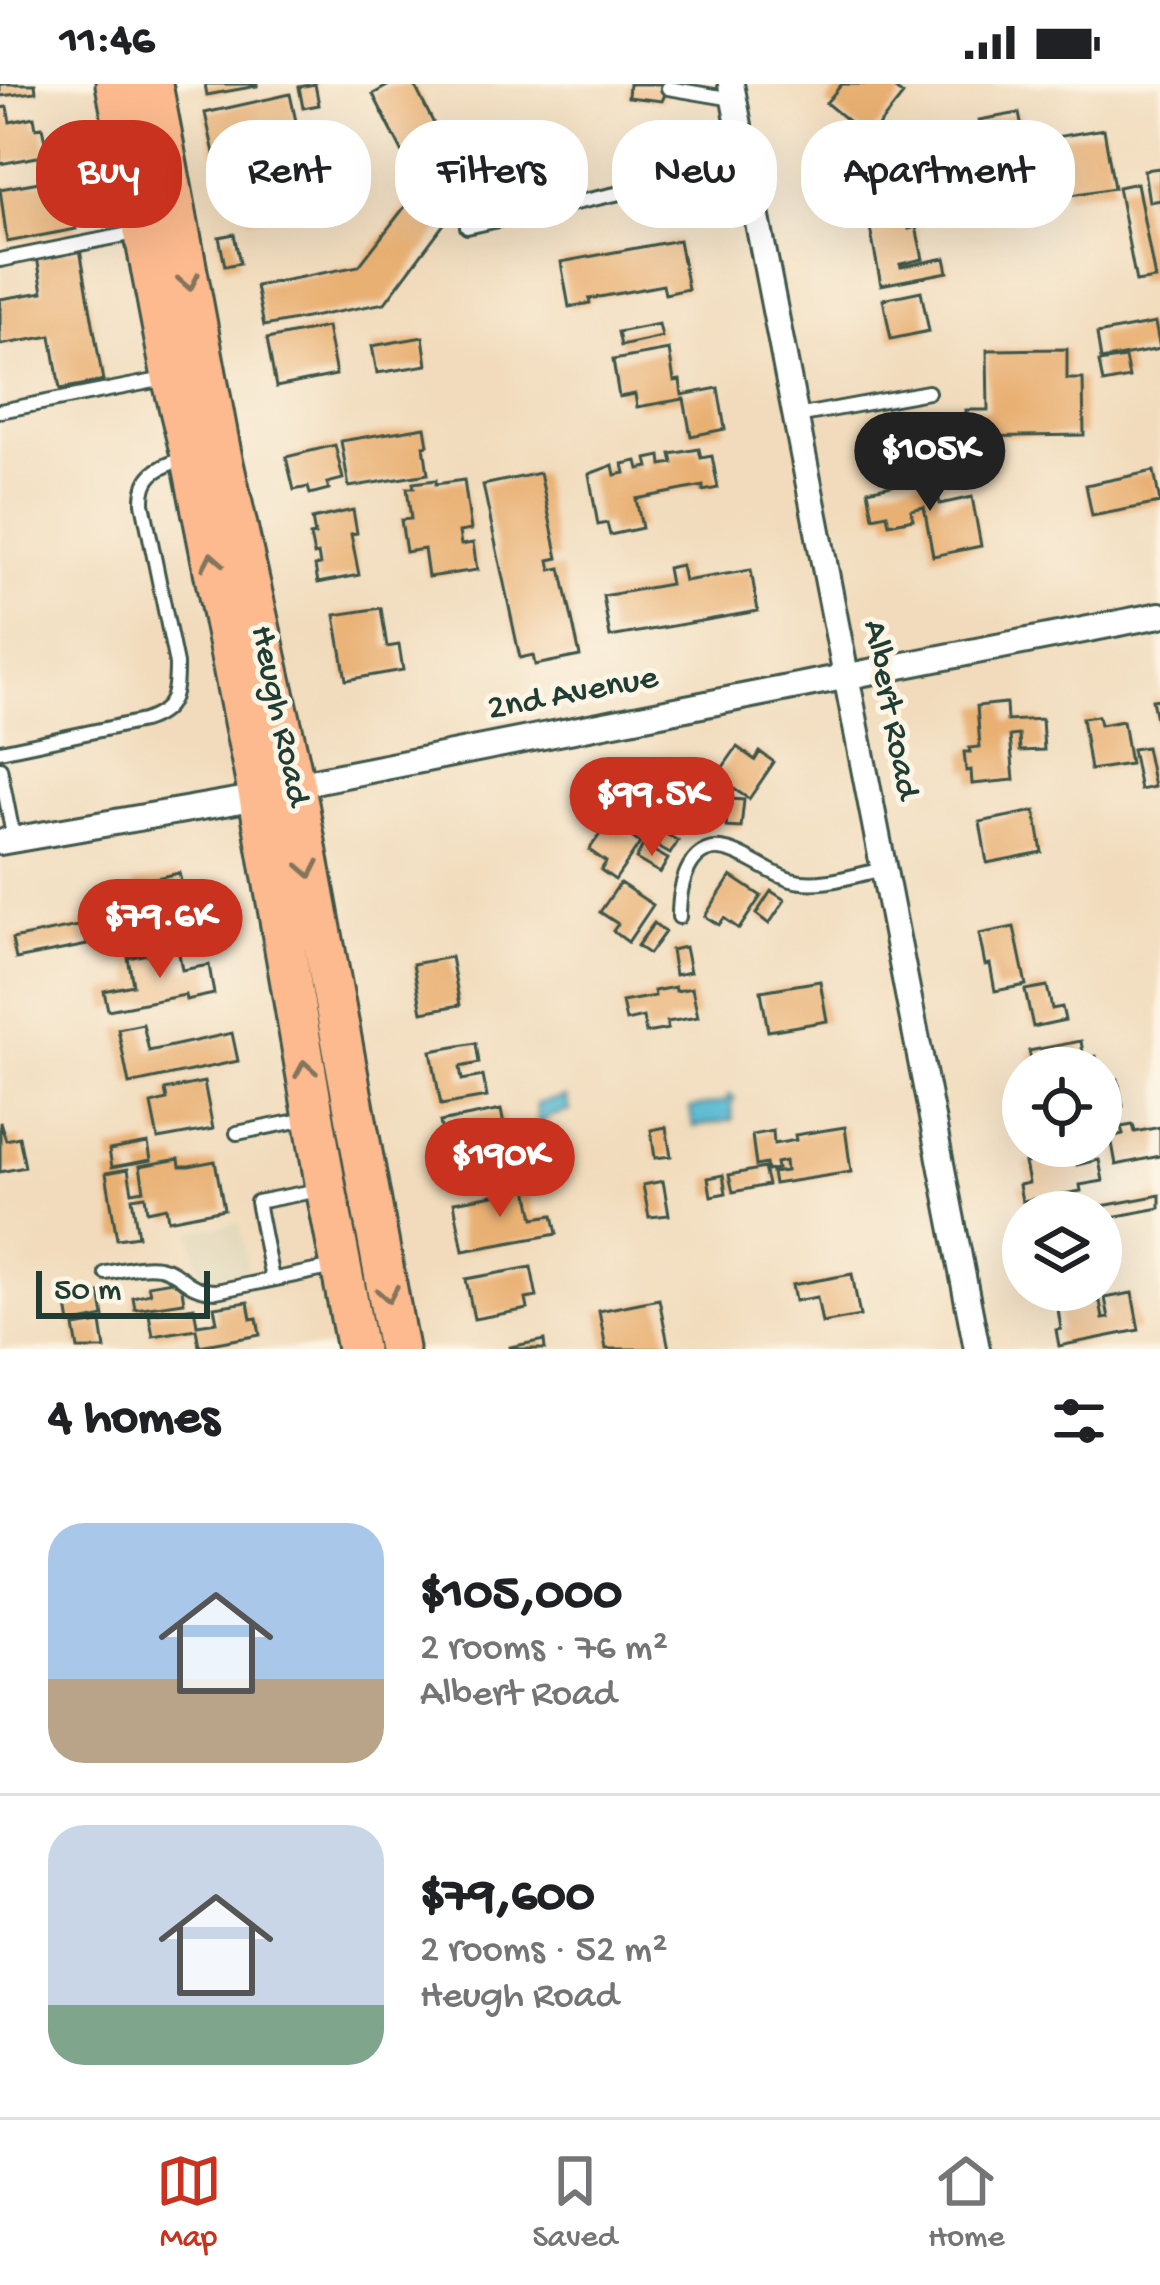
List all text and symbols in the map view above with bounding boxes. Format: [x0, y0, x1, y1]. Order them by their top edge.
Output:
text: 11:46 [60, 16, 155, 69]
chip: Buy [36, 120, 182, 228]
chip: Rent [206, 120, 371, 228]
chip: Filters [395, 120, 588, 228]
chip: New [612, 120, 777, 228]
chip: Apartment [801, 120, 1075, 228]
one-way arrow [175, 271, 201, 291]
pin: $105K [846, 412, 1014, 514]
text: $105K [881, 428, 979, 474]
one-way arrow [200, 552, 226, 572]
street label: Albert Road [851, 617, 928, 806]
street label: Heugh Road [238, 622, 319, 813]
street label: 2nd Avenue [484, 657, 662, 733]
pin: $99.5K [554, 757, 750, 859]
text: $99.5K [597, 773, 707, 819]
one-way arrow [295, 859, 321, 879]
pin: $79.6K [62, 879, 258, 981]
text: $79.6K [105, 895, 215, 941]
map controls [1002, 1047, 1122, 1311]
button: locate [1002, 1047, 1122, 1167]
one-way arrow [294, 1059, 319, 1079]
pin: $190K [416, 1118, 584, 1220]
text: $190K [452, 1134, 548, 1180]
button: layers [1002, 1191, 1122, 1311]
scale bar [36, 1265, 210, 1318]
text: 50 m [54, 1273, 121, 1311]
one-way arrow [374, 1284, 400, 1304]
icon: filters [1046, 1388, 1112, 1454]
text: 4 homes [48, 1391, 219, 1451]
text: $105,000 [420, 1567, 622, 1627]
icon: home [144, 1571, 288, 1715]
text: 2 rooms · 76 m² [420, 1627, 668, 1673]
text: Albert Road [420, 1673, 616, 1719]
text: $79,600 [420, 1869, 595, 1929]
icon: home [144, 1873, 288, 2017]
text: 2 rooms · 52 m² [420, 1929, 667, 1975]
text: Heugh Road [420, 1975, 618, 2021]
tab: Map [156, 2148, 222, 2258]
tab: Saved [533, 2148, 617, 2258]
tab: Home [928, 2148, 1004, 2258]

